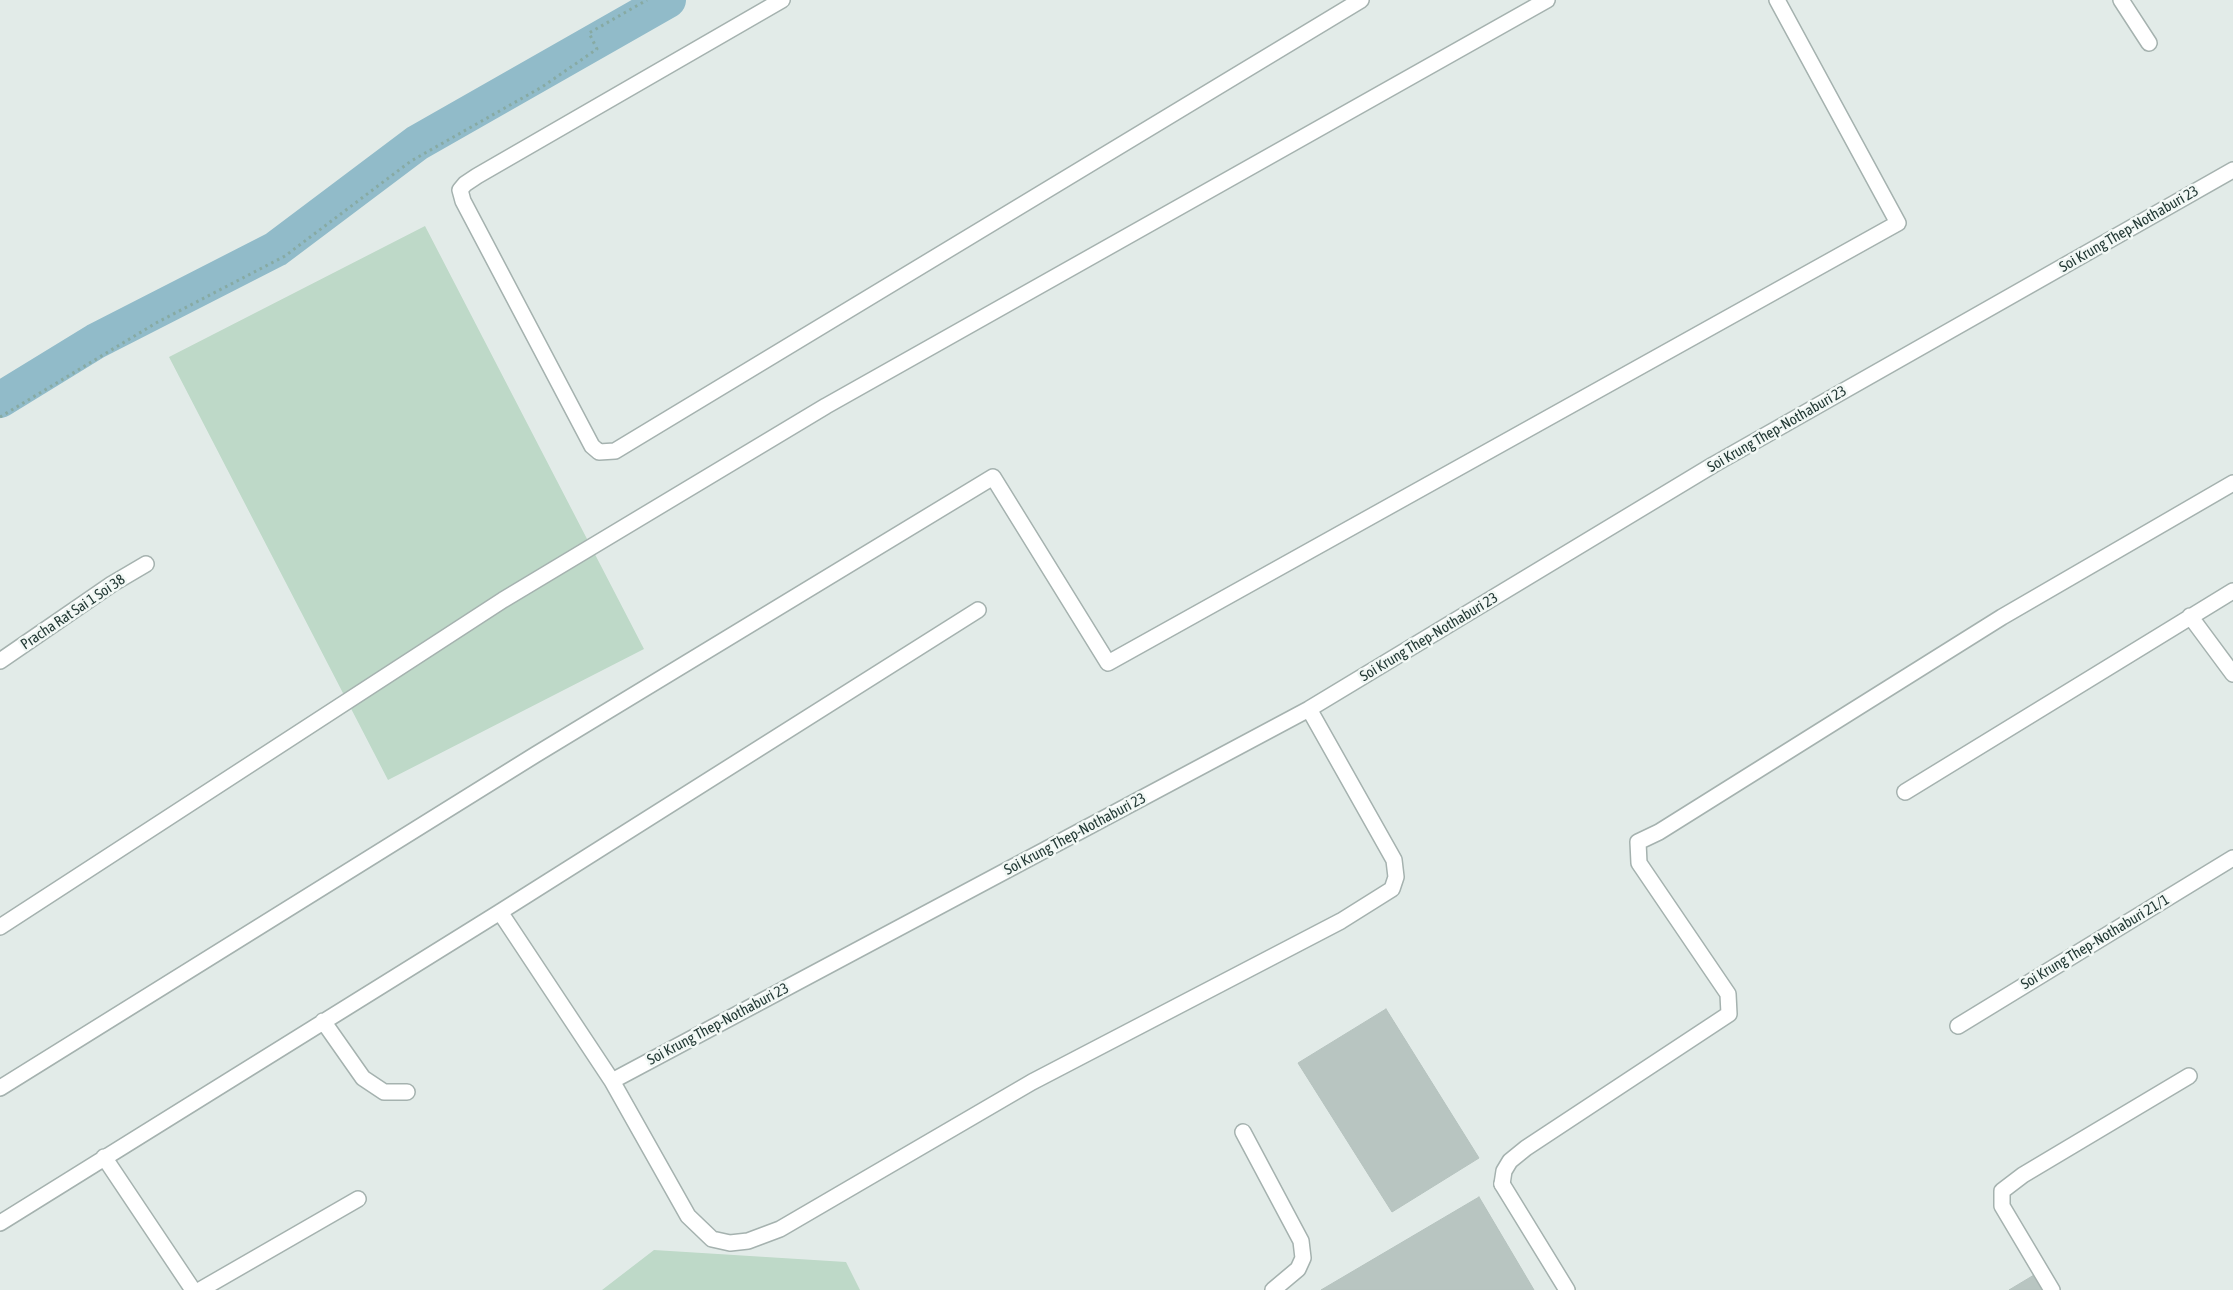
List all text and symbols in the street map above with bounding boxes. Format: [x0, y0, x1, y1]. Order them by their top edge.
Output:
street label: Soi Krung Thep-Nothaburi 23 [2056, 182, 2202, 276]
street label: Soi Krung Thep-Nothaburi 23 [1704, 382, 1850, 476]
street label: Pracha Rat Sai 1 Soi 38 [17, 570, 129, 654]
street label: Soi Krung Thep-Nothaburi 23 [1357, 589, 1501, 685]
street label: Soi Krung Thep-Nothaburi 23 [1001, 789, 1149, 879]
street label: Soi Krung Thep-Nothaburi 21/1 [2018, 891, 2172, 993]
street label: Soi Krung Thep-Nothaburi 23 [644, 979, 792, 1069]

